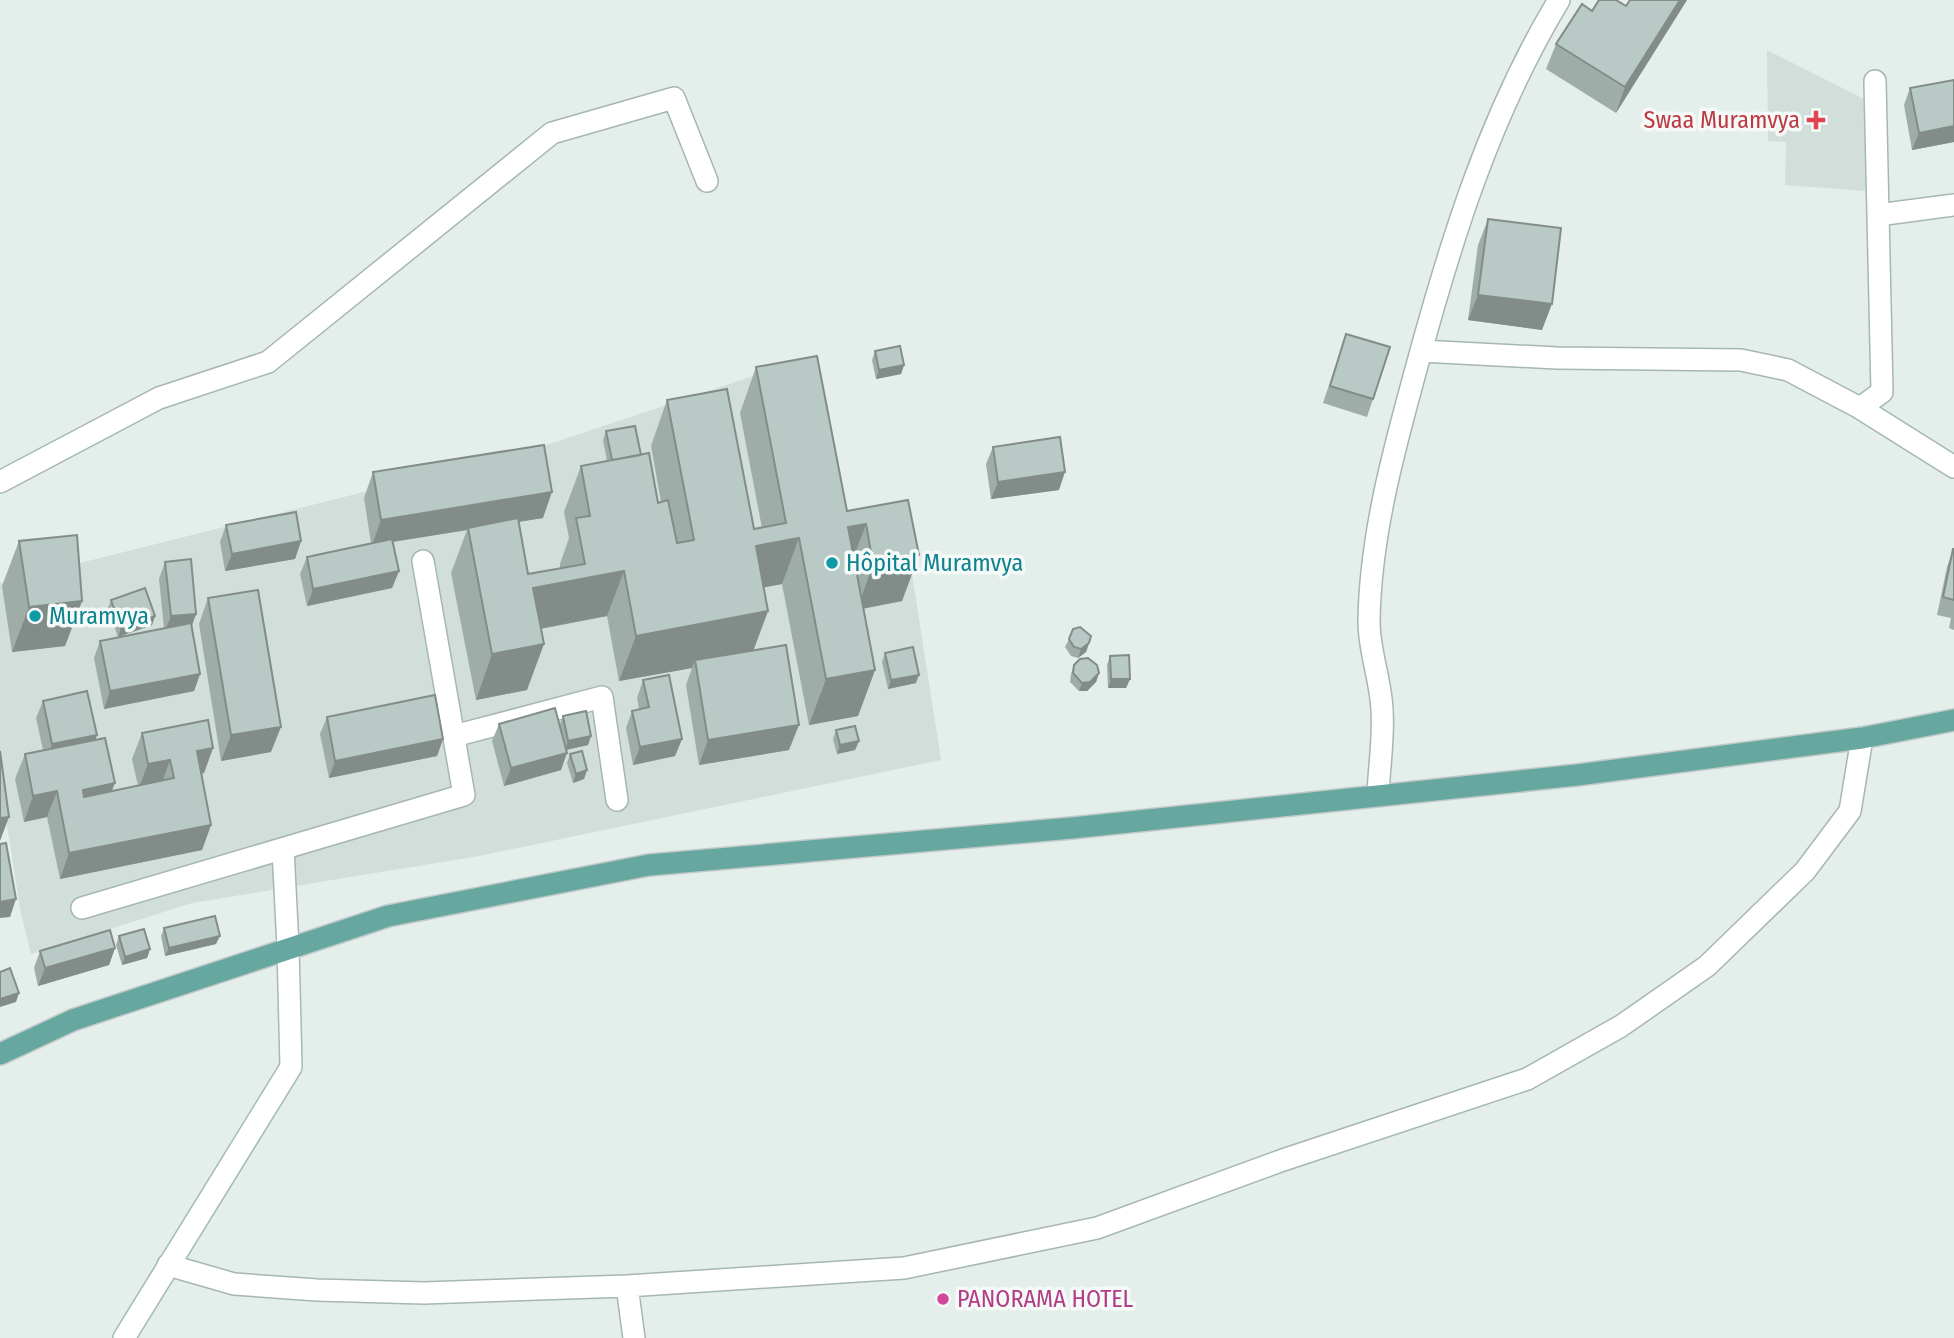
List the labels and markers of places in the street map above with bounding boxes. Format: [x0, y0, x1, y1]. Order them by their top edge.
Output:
place label: Swaa Muramvya [1644, 106, 1800, 134]
marker: Swaa Muramvya [1806, 110, 1826, 130]
place label: Hôpital Muramvya [846, 549, 1023, 577]
marker: Hôpital Muramvya [824, 555, 840, 571]
place label: Muramvya [49, 602, 149, 630]
marker: Muramvya [27, 608, 43, 624]
place label: PANORAMA HOTEL [957, 1285, 1134, 1313]
marker: PANORAMA HOTEL [935, 1291, 951, 1307]

